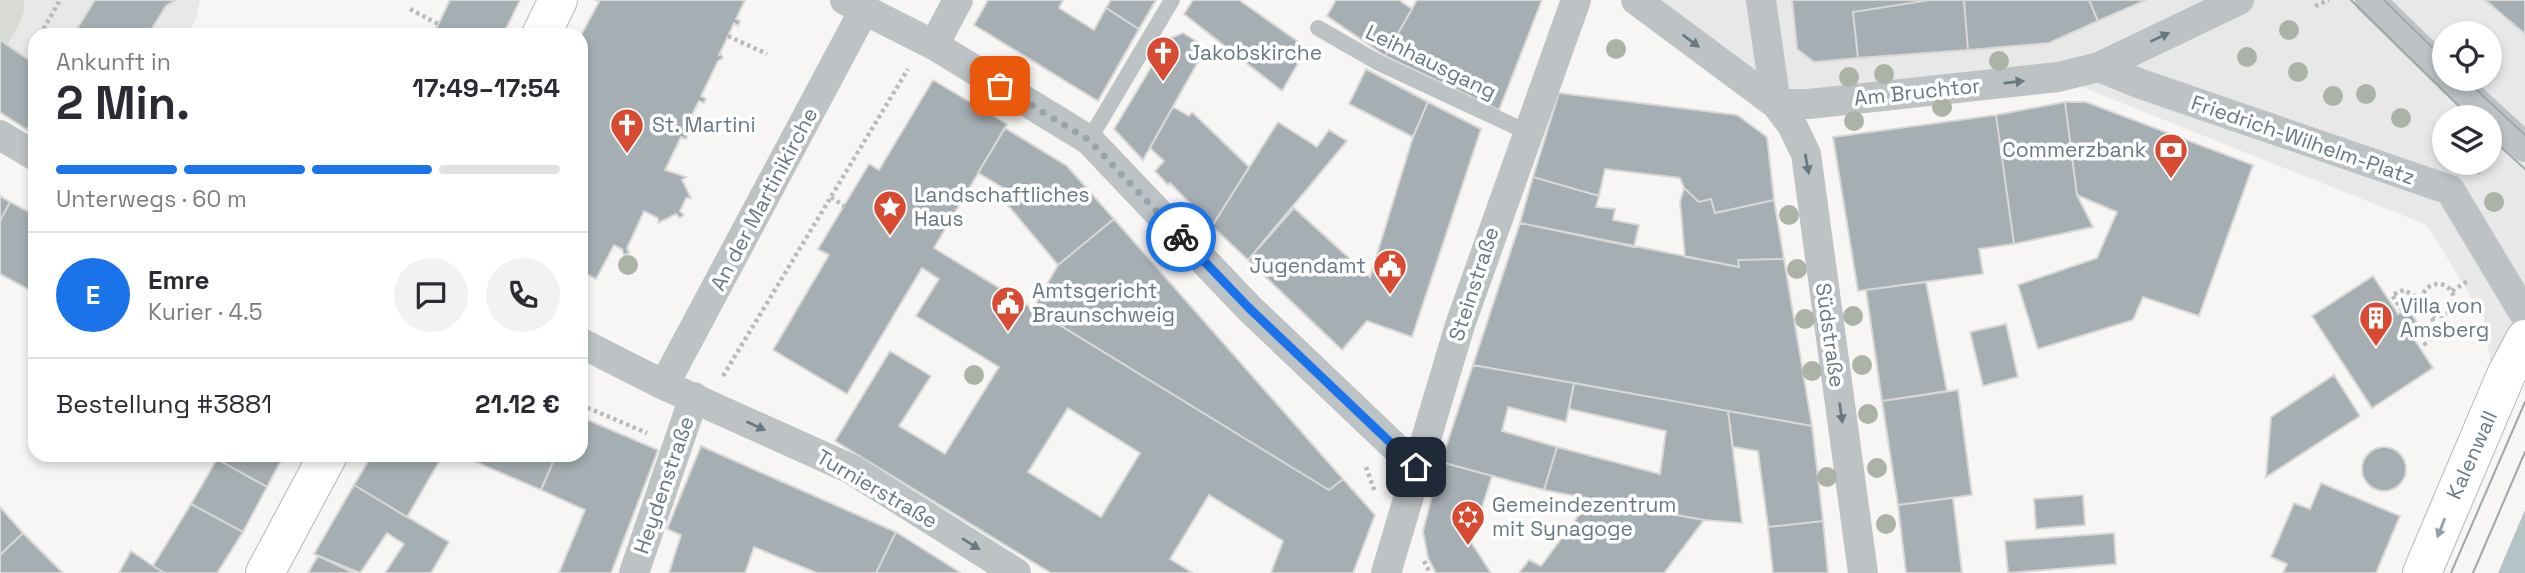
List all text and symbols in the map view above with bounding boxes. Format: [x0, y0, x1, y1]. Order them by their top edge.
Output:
street label: Leihhausgang [1361, 18, 1501, 105]
map controls [2432, 21, 2502, 175]
button: locate [2432, 21, 2502, 91]
one-way arrow [2150, 32, 2170, 43]
one-way arrow [1682, 33, 1700, 47]
church icon: Jakobskirche [1144, 34, 1182, 83]
place label: Jakobskirche [1188, 39, 1322, 66]
text: Ankunft in [56, 47, 171, 77]
pin [970, 56, 1030, 116]
icon: bag [981, 67, 1019, 105]
text: 17:49–17:54 [412, 71, 560, 105]
street label: Am Bruchtor [1853, 71, 1981, 112]
text: 2 Min. [56, 74, 190, 132]
one-way arrow [2003, 76, 2025, 87]
street label: Friedrich-Wilhelm-Platz [2188, 89, 2418, 190]
street label: An der Martinikirche [704, 103, 823, 295]
button: layers [2432, 105, 2502, 175]
church icon: St. Martini [608, 106, 646, 155]
place label: St. Martini [652, 111, 756, 138]
bank icon: Commerzbank [2152, 131, 2190, 180]
place label: Commerzbank [2002, 136, 2146, 163]
one-way arrow [1802, 153, 1813, 175]
place label: Landschaftliches Haus [914, 181, 1090, 232]
text: Unterwegs · 60 m [56, 184, 247, 214]
place icon: Landschaftliches Haus [871, 188, 909, 237]
courier [1146, 202, 1216, 272]
icon: bike [1162, 218, 1200, 256]
street label: Steinstraße [1442, 223, 1505, 344]
public building icon: Jugendamt [1371, 247, 1409, 296]
place label: Jugendamt [1249, 252, 1366, 279]
button: chat [394, 258, 468, 332]
button: phone [486, 258, 560, 332]
text: Emre [148, 263, 209, 297]
place label: Amtsgericht Braunschweig [1032, 277, 1175, 328]
text: E [86, 278, 100, 312]
street label: Südstraße [1810, 281, 1851, 389]
public building icon: Amtsgericht Braunschweig [989, 284, 1027, 333]
place label: Villa von Amsberg [2400, 292, 2489, 343]
text: Kurier · 4.5 [148, 297, 263, 327]
building icon: Villa von Amsberg [2357, 299, 2395, 348]
text: Bestellung #3881 [56, 387, 272, 421]
text: 21.12 € [475, 387, 560, 421]
one-way arrow [1836, 403, 1847, 425]
street label: Kalenwall [2440, 406, 2503, 503]
street label: Heydenstraße [627, 413, 700, 557]
one-way arrow [745, 421, 766, 432]
pin [1386, 437, 1446, 497]
street label: Turnierstraße [812, 443, 943, 534]
icon: home [1397, 448, 1435, 486]
place label: Gemeindezentrum mit Synagoge [1492, 491, 1676, 542]
synagogue icon: Gemeindezentrum mit Synagoge [1449, 498, 1487, 547]
one-way arrow [2435, 517, 2446, 538]
one-way arrow [961, 538, 980, 551]

